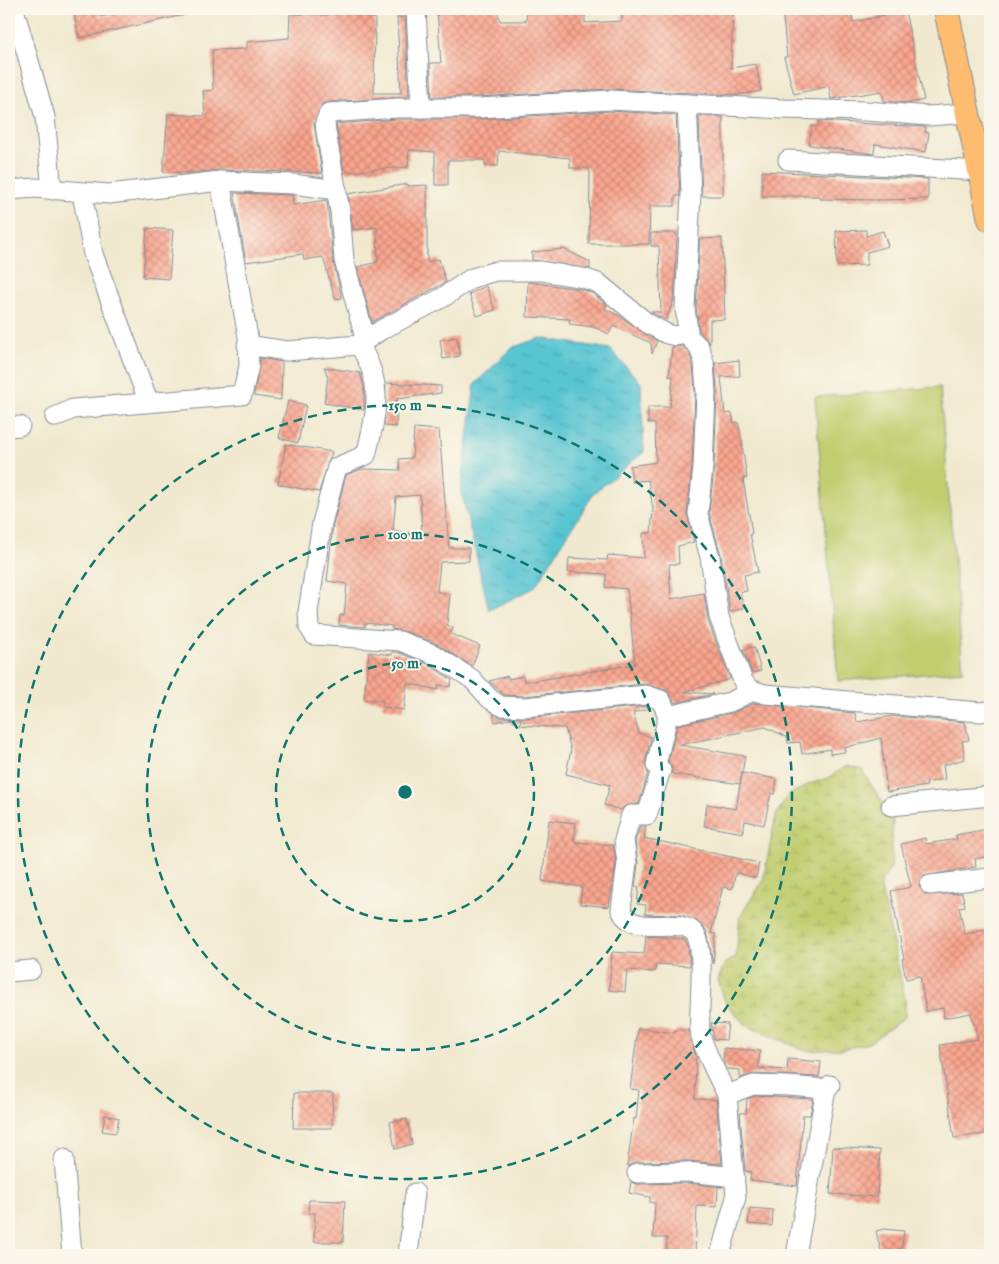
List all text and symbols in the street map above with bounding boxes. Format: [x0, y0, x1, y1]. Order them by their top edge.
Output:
text: 150 m [388, 396, 422, 415]
text: 100 m [387, 525, 423, 544]
text: 50 m [391, 654, 419, 673]
centre of rings [396, 783, 414, 801]

